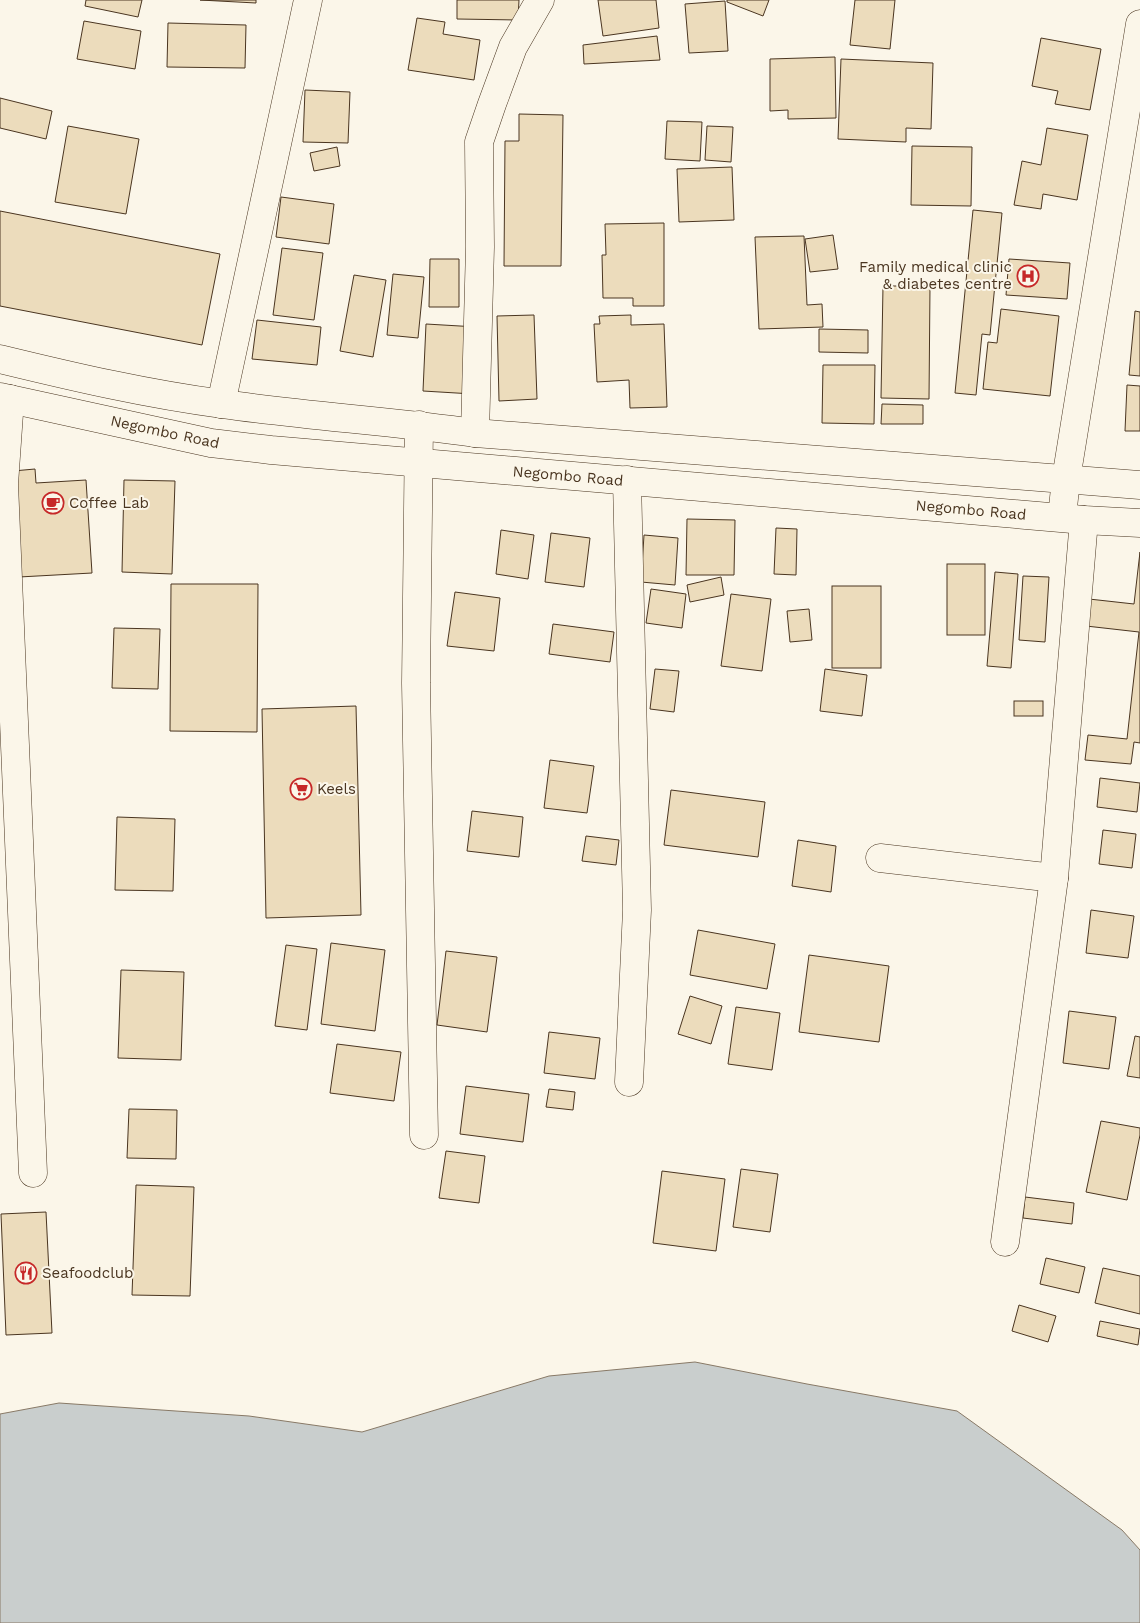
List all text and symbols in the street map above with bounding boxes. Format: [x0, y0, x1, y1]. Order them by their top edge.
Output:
place label: Family medical clinic & diabetes centre [859, 258, 1012, 293]
hospital icon: Family medical clinic & diabetes centre [1016, 264, 1040, 288]
street label: Negombo Road [109, 412, 221, 452]
street label: Negombo Road [512, 462, 624, 490]
cafe icon: Coffee Lab [41, 491, 65, 515]
place label: Coffee Lab [69, 494, 149, 512]
street label: Negombo Road [915, 496, 1027, 524]
supermarket icon: Keels [289, 777, 313, 801]
place label: Keels [317, 780, 356, 798]
restaurant icon: Seafoodclub [14, 1261, 38, 1285]
place label: Seafoodclub [42, 1264, 133, 1282]

